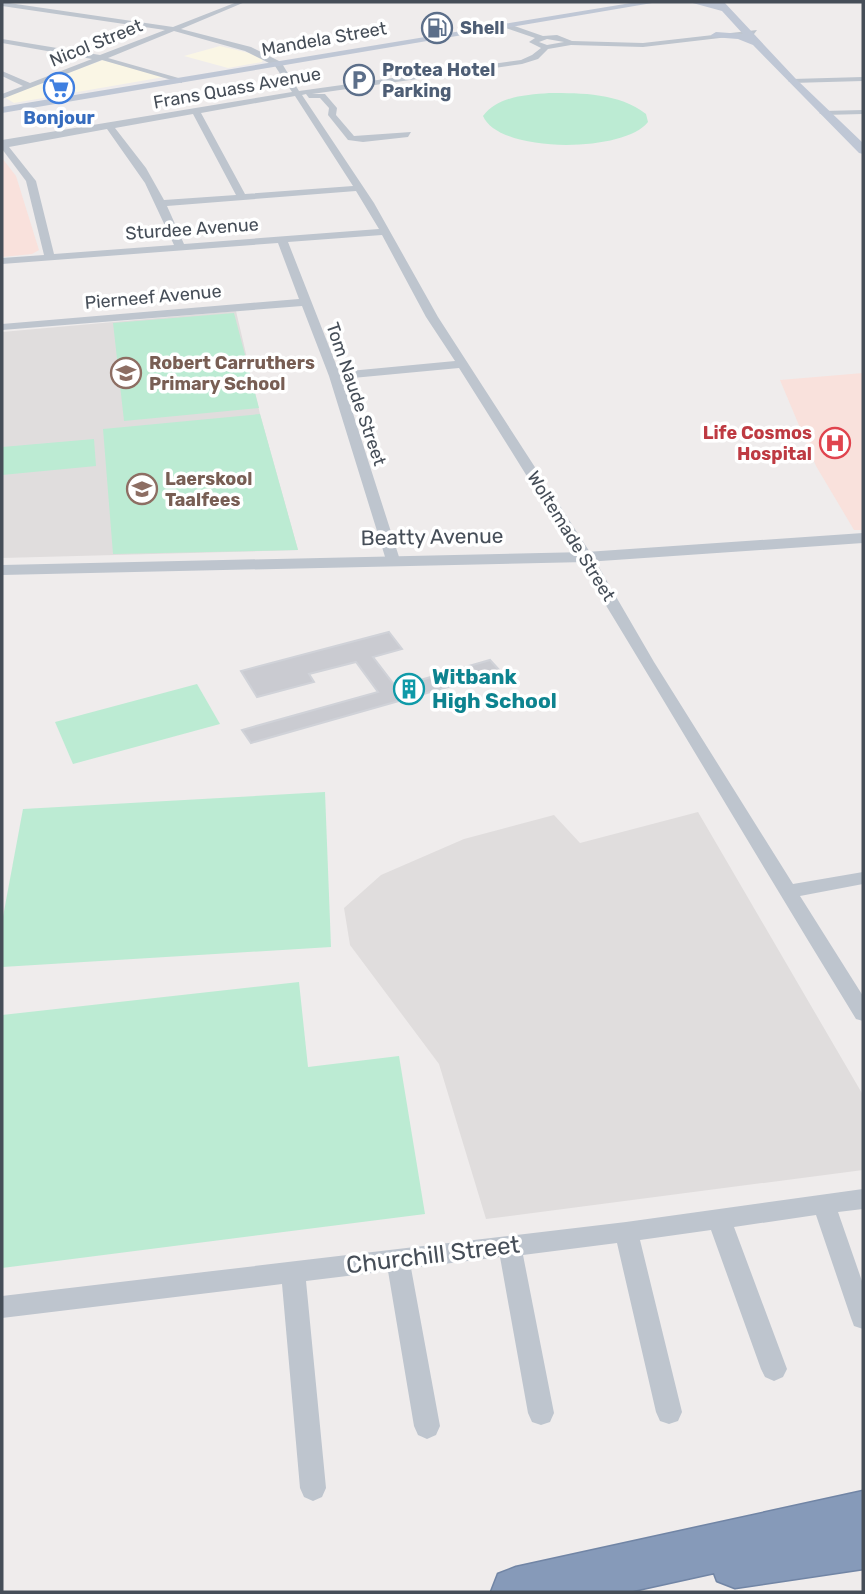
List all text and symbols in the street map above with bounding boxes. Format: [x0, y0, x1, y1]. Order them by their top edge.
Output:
fuel station icon: Shell [420, 11, 454, 45]
street label: Nicol Street [46, 14, 146, 72]
street label: Mandela Street [260, 17, 388, 61]
place label: Shell [460, 17, 505, 39]
place label: Protea Hotel Parking [382, 59, 495, 102]
street label: Frans Quass Avenue [152, 62, 322, 114]
parking icon: Protea Hotel Parking [342, 63, 376, 97]
supermarket icon: Bonjour [42, 71, 76, 105]
place label: Bonjour [23, 107, 95, 129]
street label: Sturdee Avenue [125, 213, 259, 245]
street label: Pierneef Avenue [84, 280, 222, 314]
street label: Tom Naude Street [321, 320, 391, 468]
place label: Robert Carruthers Primary School [149, 352, 315, 395]
school or university icon: Robert Carruthers Primary School [109, 356, 143, 390]
place label: Life Cosmos Hospital [703, 422, 812, 465]
hospital icon: Life Cosmos Hospital [818, 426, 852, 460]
street label: Woltemade Street [522, 467, 620, 605]
place label: Laerskool Taalfees [165, 468, 252, 511]
school or university icon: Laerskool Taalfees [125, 472, 159, 506]
street label: Beatty Avenue [360, 523, 504, 550]
place label: Witbank High School [432, 664, 557, 713]
building icon: Witbank High School [392, 672, 426, 706]
street label: Churchill Street [345, 1230, 521, 1280]

